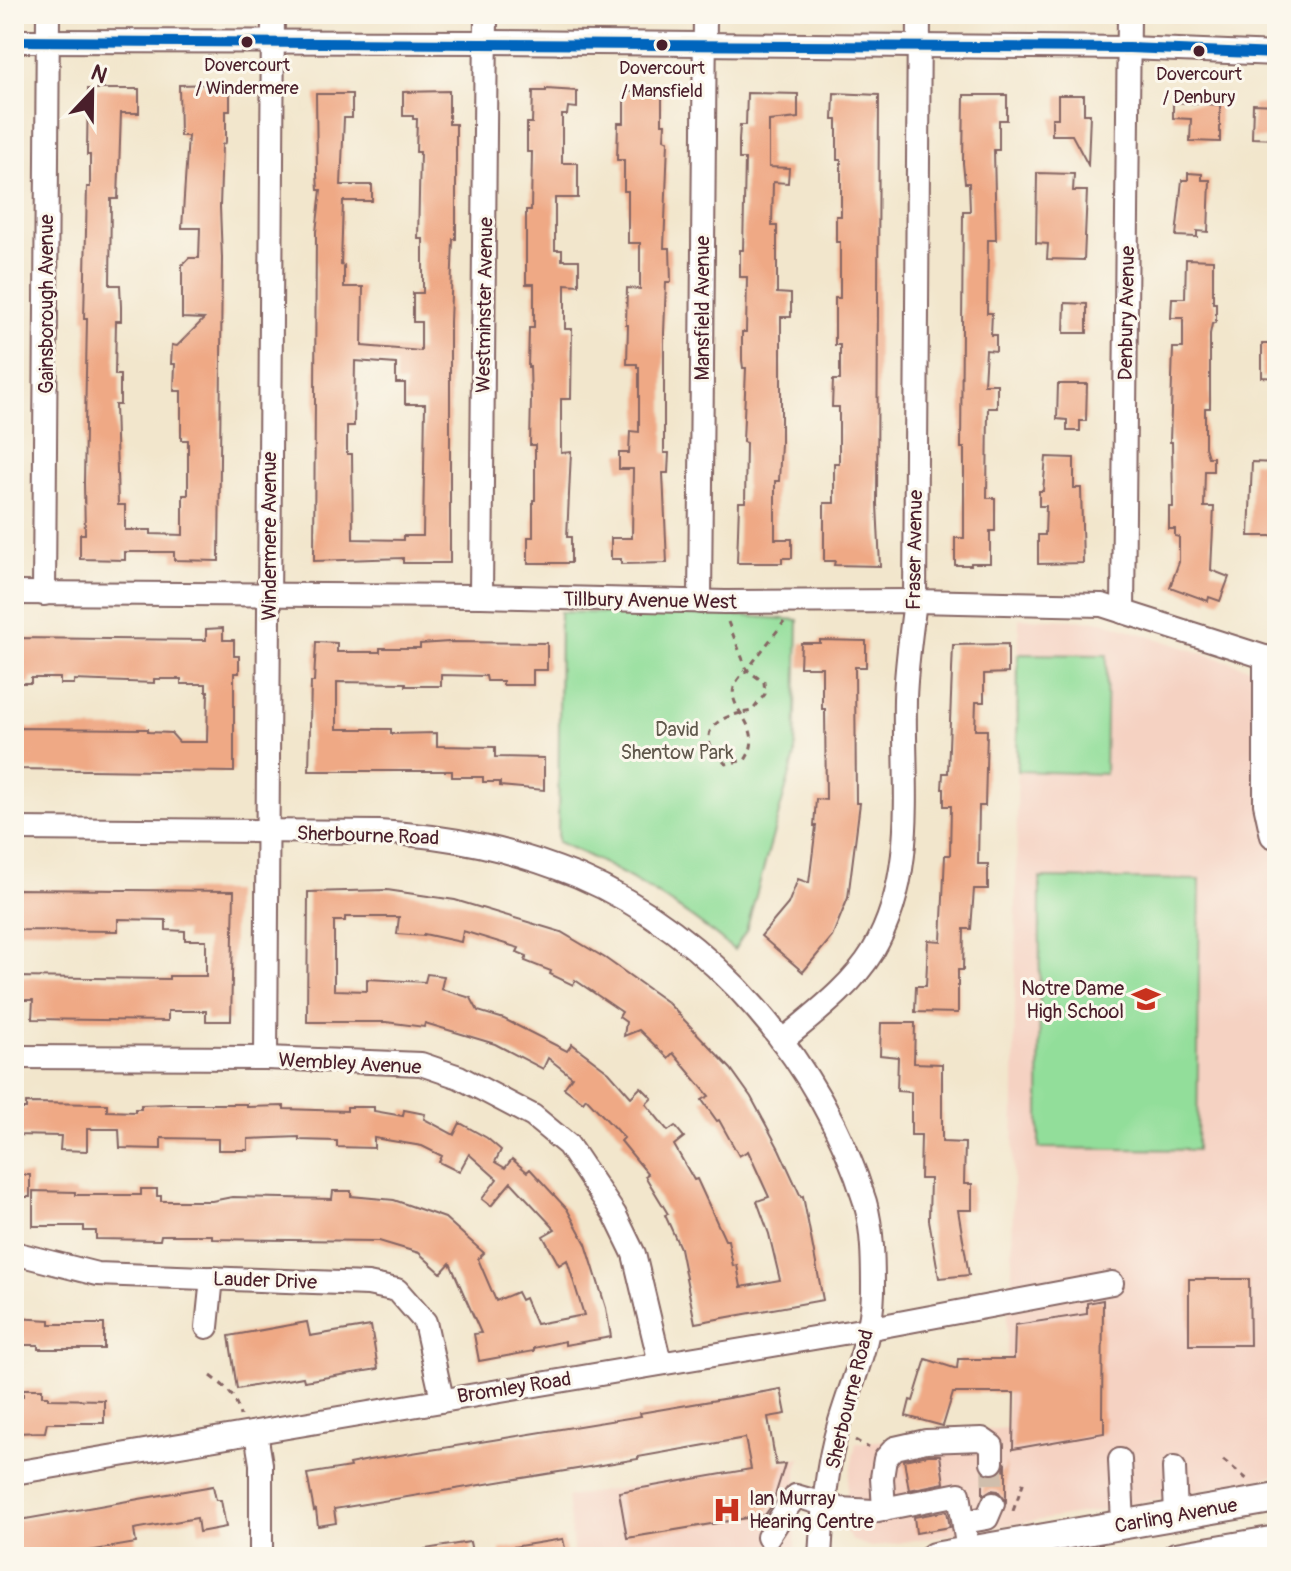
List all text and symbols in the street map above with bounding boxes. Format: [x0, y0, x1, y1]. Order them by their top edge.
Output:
marker: Dovercourt / Windermere [239, 34, 255, 50]
marker: Dovercourt / Mansfield [654, 37, 670, 53]
marker: Dovercourt / Denbury [1191, 43, 1207, 59]
north arrow [52, 52, 132, 132]
place label: Dovercourt / Windermere [195, 54, 299, 100]
place label: Dovercourt / Mansfield [619, 57, 706, 103]
text: N [87, 59, 111, 90]
place label: Dovercourt / Denbury [1156, 63, 1243, 109]
street label: Gainsborough Avenue [34, 214, 59, 394]
street label: Westminster Avenue [470, 217, 499, 393]
street label: Mansfield Avenue [690, 235, 715, 380]
street label: Denbury Avenue [1113, 245, 1140, 381]
street label: Windermere Avenue [257, 451, 282, 620]
street label: Fraser Avenue [901, 490, 928, 610]
street label: Tillbury Avenue West [563, 586, 738, 615]
park label: David Shentow Park [620, 717, 734, 765]
street label: Sherbourne Road [296, 821, 440, 850]
place label: Notre Dame High School [1021, 976, 1124, 1024]
school or university icon: Notre Dame High School [1131, 984, 1161, 1014]
street label: Wembley Avenue [278, 1047, 422, 1080]
street label: Lauder Drive [212, 1266, 318, 1295]
street label: Sherbourne Road [820, 1327, 879, 1471]
street label: Bromley Road [455, 1366, 573, 1409]
place label: Ian Murray Hearing Centre [749, 1486, 874, 1534]
street label: Carling Avenue [1113, 1492, 1239, 1539]
hospital icon: Ian Murray Hearing Centre [712, 1495, 742, 1525]

